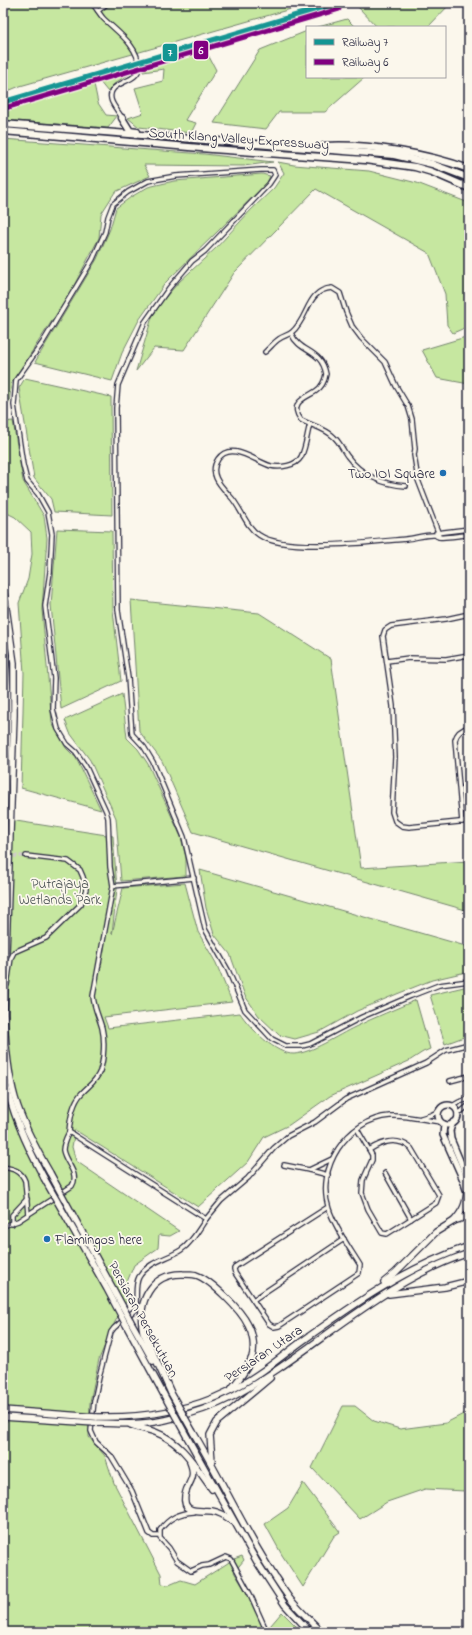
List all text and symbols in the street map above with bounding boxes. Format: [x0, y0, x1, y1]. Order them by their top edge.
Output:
legend [306, 26, 446, 78]
text: Railway 7 [342, 34, 388, 53]
line badge: 6 [193, 40, 209, 60]
line badge: 7 [162, 43, 178, 62]
text: 6 [198, 43, 204, 59]
text: 7 [168, 45, 173, 61]
text: Railway 6 [342, 54, 389, 73]
street label: South Klang Valley Expressway [148, 123, 330, 157]
place label: Two IOI Square [348, 464, 436, 485]
marker: Two IOI Square [438, 468, 448, 478]
park label: Putrajaya Wetlands Park [19, 874, 102, 911]
place label: Flamingos here [54, 1230, 143, 1252]
marker: Flamingos here [42, 1234, 52, 1244]
street label: Persiaran Persekutuan [102, 1258, 183, 1382]
street label: Persiaran Utara [220, 1320, 307, 1388]

